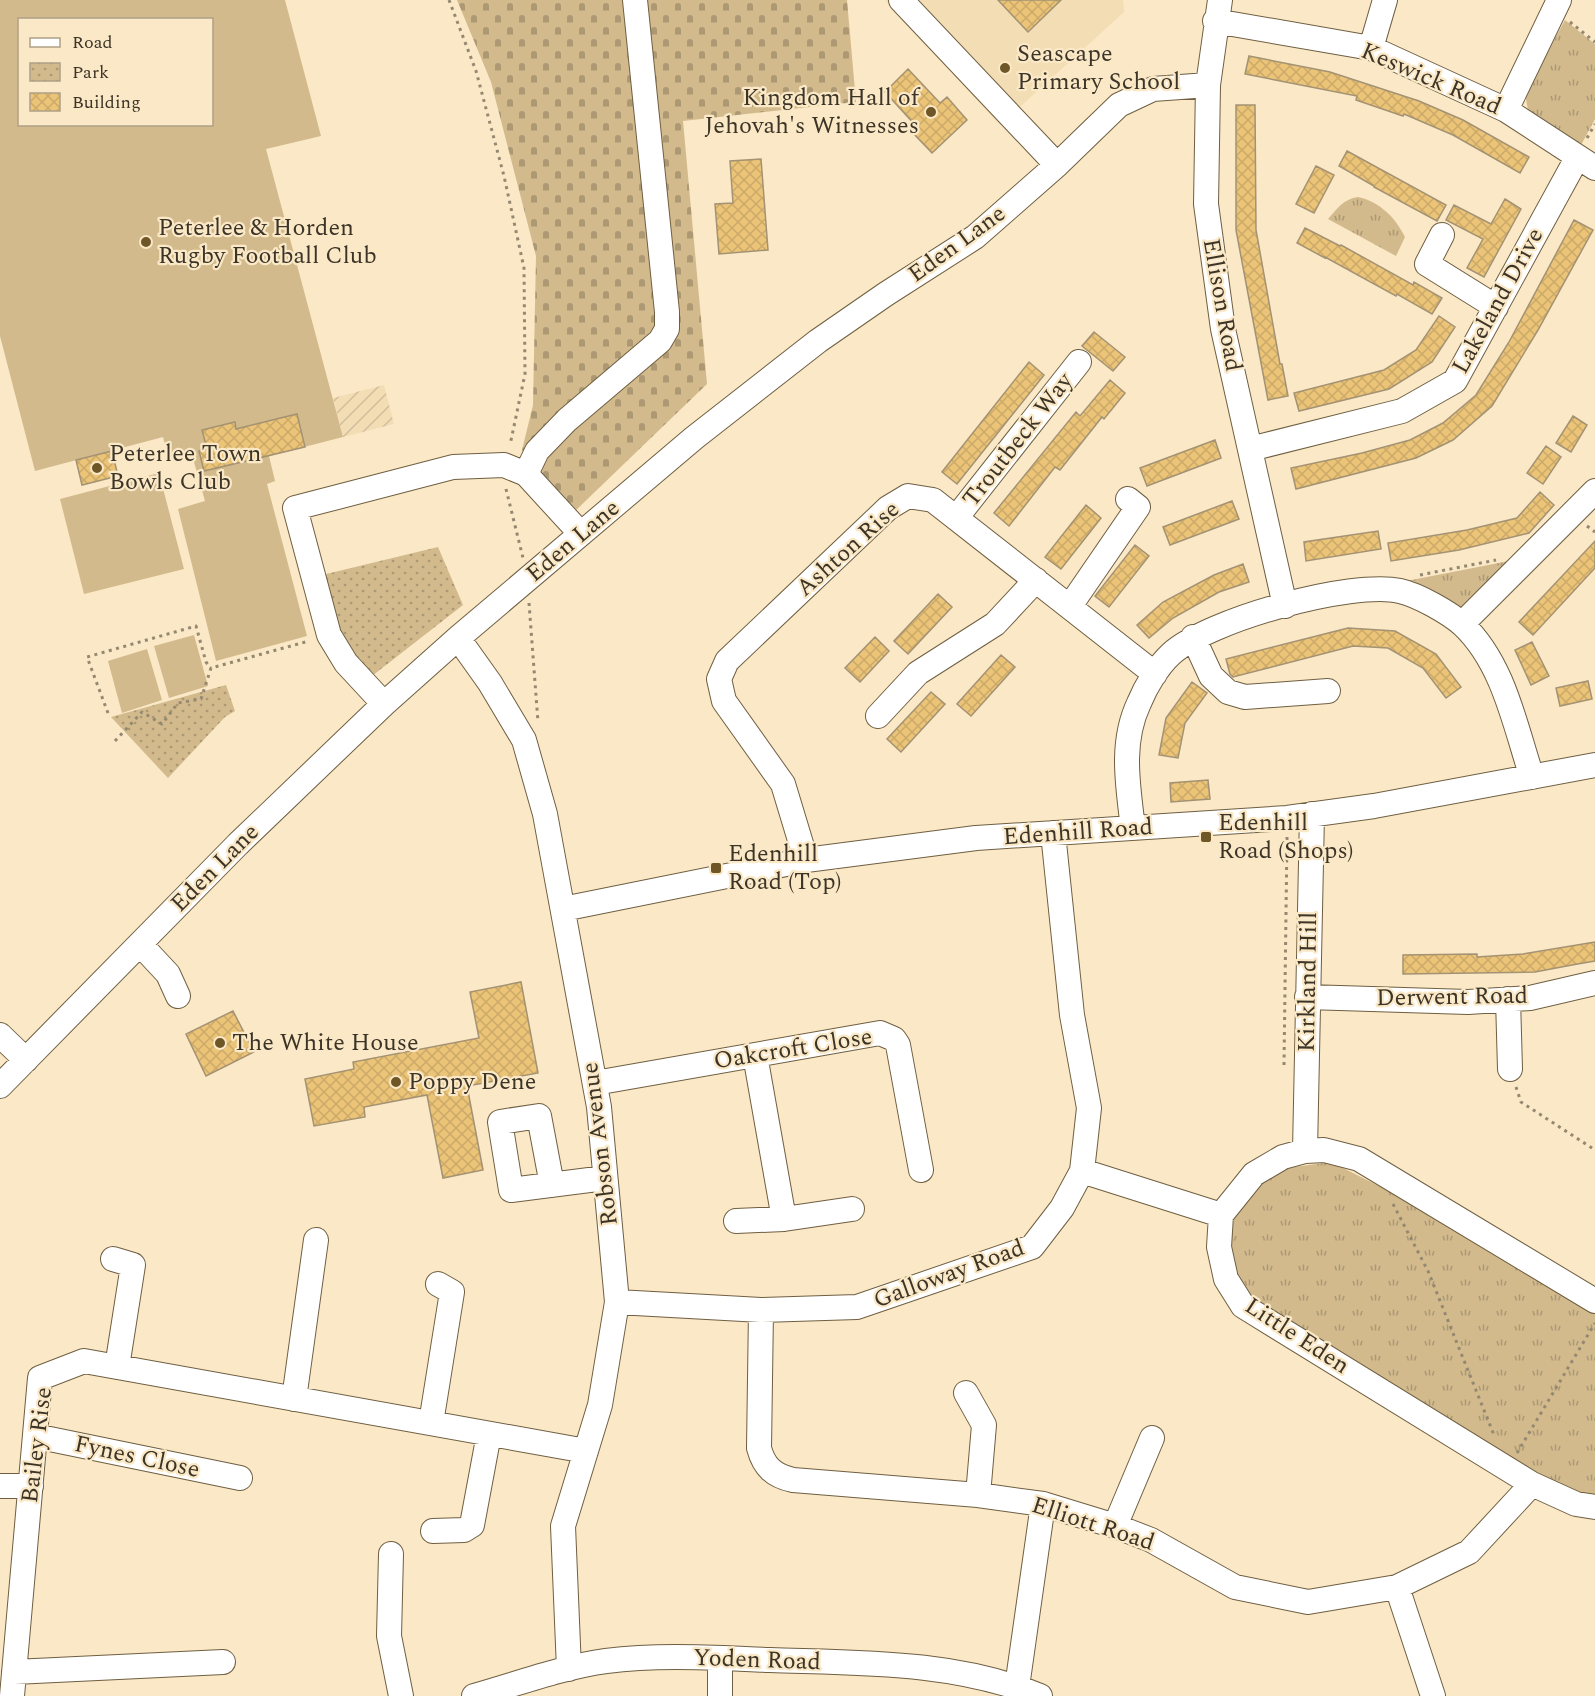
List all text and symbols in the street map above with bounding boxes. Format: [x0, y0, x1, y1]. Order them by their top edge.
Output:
legend [18, 18, 213, 126]
text: Road [72, 29, 113, 56]
street label: Keswick Road [1355, 33, 1507, 125]
place label: Seascape Primary School [1017, 36, 1180, 100]
text: Park [72, 59, 109, 86]
marker: Seascape Primary School [998, 61, 1012, 75]
place label: Kingdom Hall of Jehovah's Witnesses [704, 80, 921, 144]
text: Building [72, 89, 141, 116]
marker: Kingdom Hall of Jehovah's Witnesses [924, 105, 938, 119]
street label: Eden Lane [901, 196, 1013, 292]
place label: Peterlee & Horden Rugby Football Club [158, 210, 377, 274]
street label: Lakeland Drive [1443, 221, 1553, 381]
marker: Peterlee & Horden Rugby Football Club [139, 235, 153, 249]
street label: Ellison Road [1193, 236, 1251, 374]
street label: Troutbeck Way [954, 364, 1083, 515]
place label: Peterlee Town Bowls Club [109, 436, 261, 500]
marker: Peterlee Town Bowls Club [90, 461, 104, 475]
street label: Eden Lane [518, 491, 628, 591]
street label: Ashton Rise [788, 493, 908, 605]
place label: Edenhill Road (Shops) [1218, 805, 1354, 869]
street label: Edenhill Road [1002, 809, 1154, 855]
street label: Eden Lane [162, 815, 268, 921]
marker: Edenhill Road (Shops) [1199, 830, 1213, 844]
place label: Edenhill Road (Top) [728, 836, 841, 900]
marker: Edenhill Road (Top) [709, 861, 723, 875]
street label: Kirkland Hill [1289, 911, 1327, 1053]
street label: Derwent Road [1376, 978, 1528, 1016]
street label: Oakcroft Close [711, 1019, 875, 1079]
place label: The White House [232, 1025, 419, 1061]
marker: The White House [213, 1036, 227, 1050]
street label: Robson Avenue [572, 1060, 628, 1228]
place label: Poppy Dene [408, 1064, 536, 1100]
marker: Poppy Dene [389, 1075, 403, 1089]
street label: Galloway Road [868, 1230, 1030, 1318]
street label: Little Eden [1237, 1288, 1357, 1384]
street label: Bailey Rise [12, 1385, 62, 1505]
street label: Fynes Close [71, 1426, 203, 1488]
street label: Elliott Road [1027, 1487, 1159, 1561]
street label: Yoden Road [693, 1640, 821, 1680]

